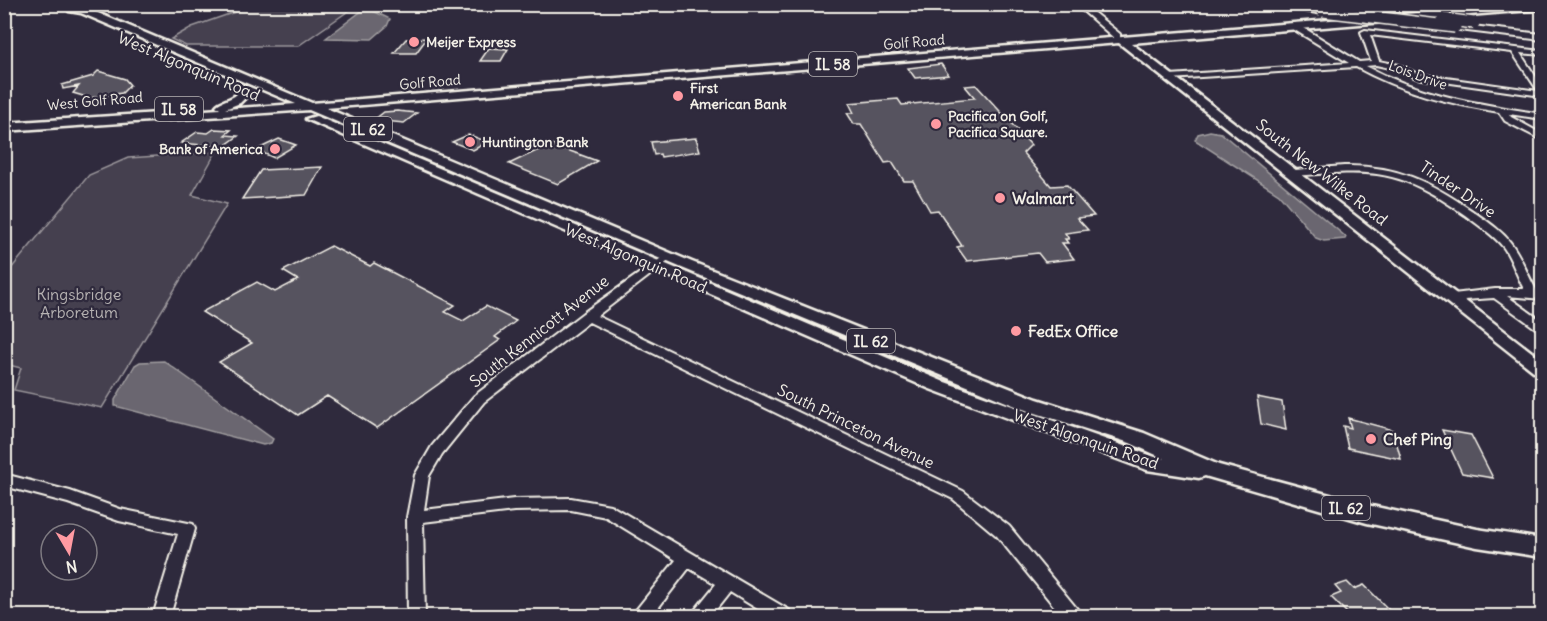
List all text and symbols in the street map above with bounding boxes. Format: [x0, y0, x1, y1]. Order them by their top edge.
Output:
street label: West Algonquin Road [115, 27, 263, 105]
street label: Golf Road [882, 30, 946, 54]
place label: Meijer Express [426, 33, 517, 51]
marker: Meijer Express [407, 35, 421, 49]
road number: IL 58 [809, 52, 857, 76]
street label: Lois Drive [1386, 56, 1450, 94]
street label: Golf Road [398, 70, 462, 94]
place label: First American Bank [690, 79, 787, 113]
street label: West Golf Road [46, 88, 144, 114]
marker: First American Bank [671, 89, 685, 103]
road number: IL 58 [155, 97, 203, 121]
place label: Pacifica on Golf, Pacifica Square. [948, 107, 1048, 141]
street label: South New Wilke Road [1252, 114, 1392, 230]
road number: IL 62 [344, 117, 392, 141]
marker: Pacifica on Golf, Pacifica Square. [929, 117, 943, 131]
place label: Huntington Bank [482, 133, 588, 151]
marker: Huntington Bank [463, 135, 477, 149]
place label: Bank of America [159, 140, 263, 158]
marker: Bank of America [268, 142, 282, 156]
street label: Tinder Drive [1416, 156, 1500, 222]
place label: Walmart [1012, 188, 1074, 208]
marker: Walmart [993, 191, 1007, 205]
street label: West Algonquin Road [562, 219, 710, 297]
street label: South Kennicott Avenue [465, 270, 613, 392]
park label: Kingsbridge Arboretum [37, 284, 121, 322]
place label: FedEx Office [1028, 321, 1118, 341]
marker: FedEx Office [1009, 324, 1023, 338]
road number: IL 62 [847, 329, 895, 353]
street label: South Princeton Avenue [774, 379, 938, 473]
street label: West Algonquin Road [1011, 405, 1161, 473]
place label: Chef Ping [1383, 429, 1452, 450]
marker: Chef Ping [1364, 432, 1378, 446]
road number: IL 62 [1322, 496, 1370, 520]
north arrow [39, 522, 99, 582]
text: N [64, 556, 79, 578]

